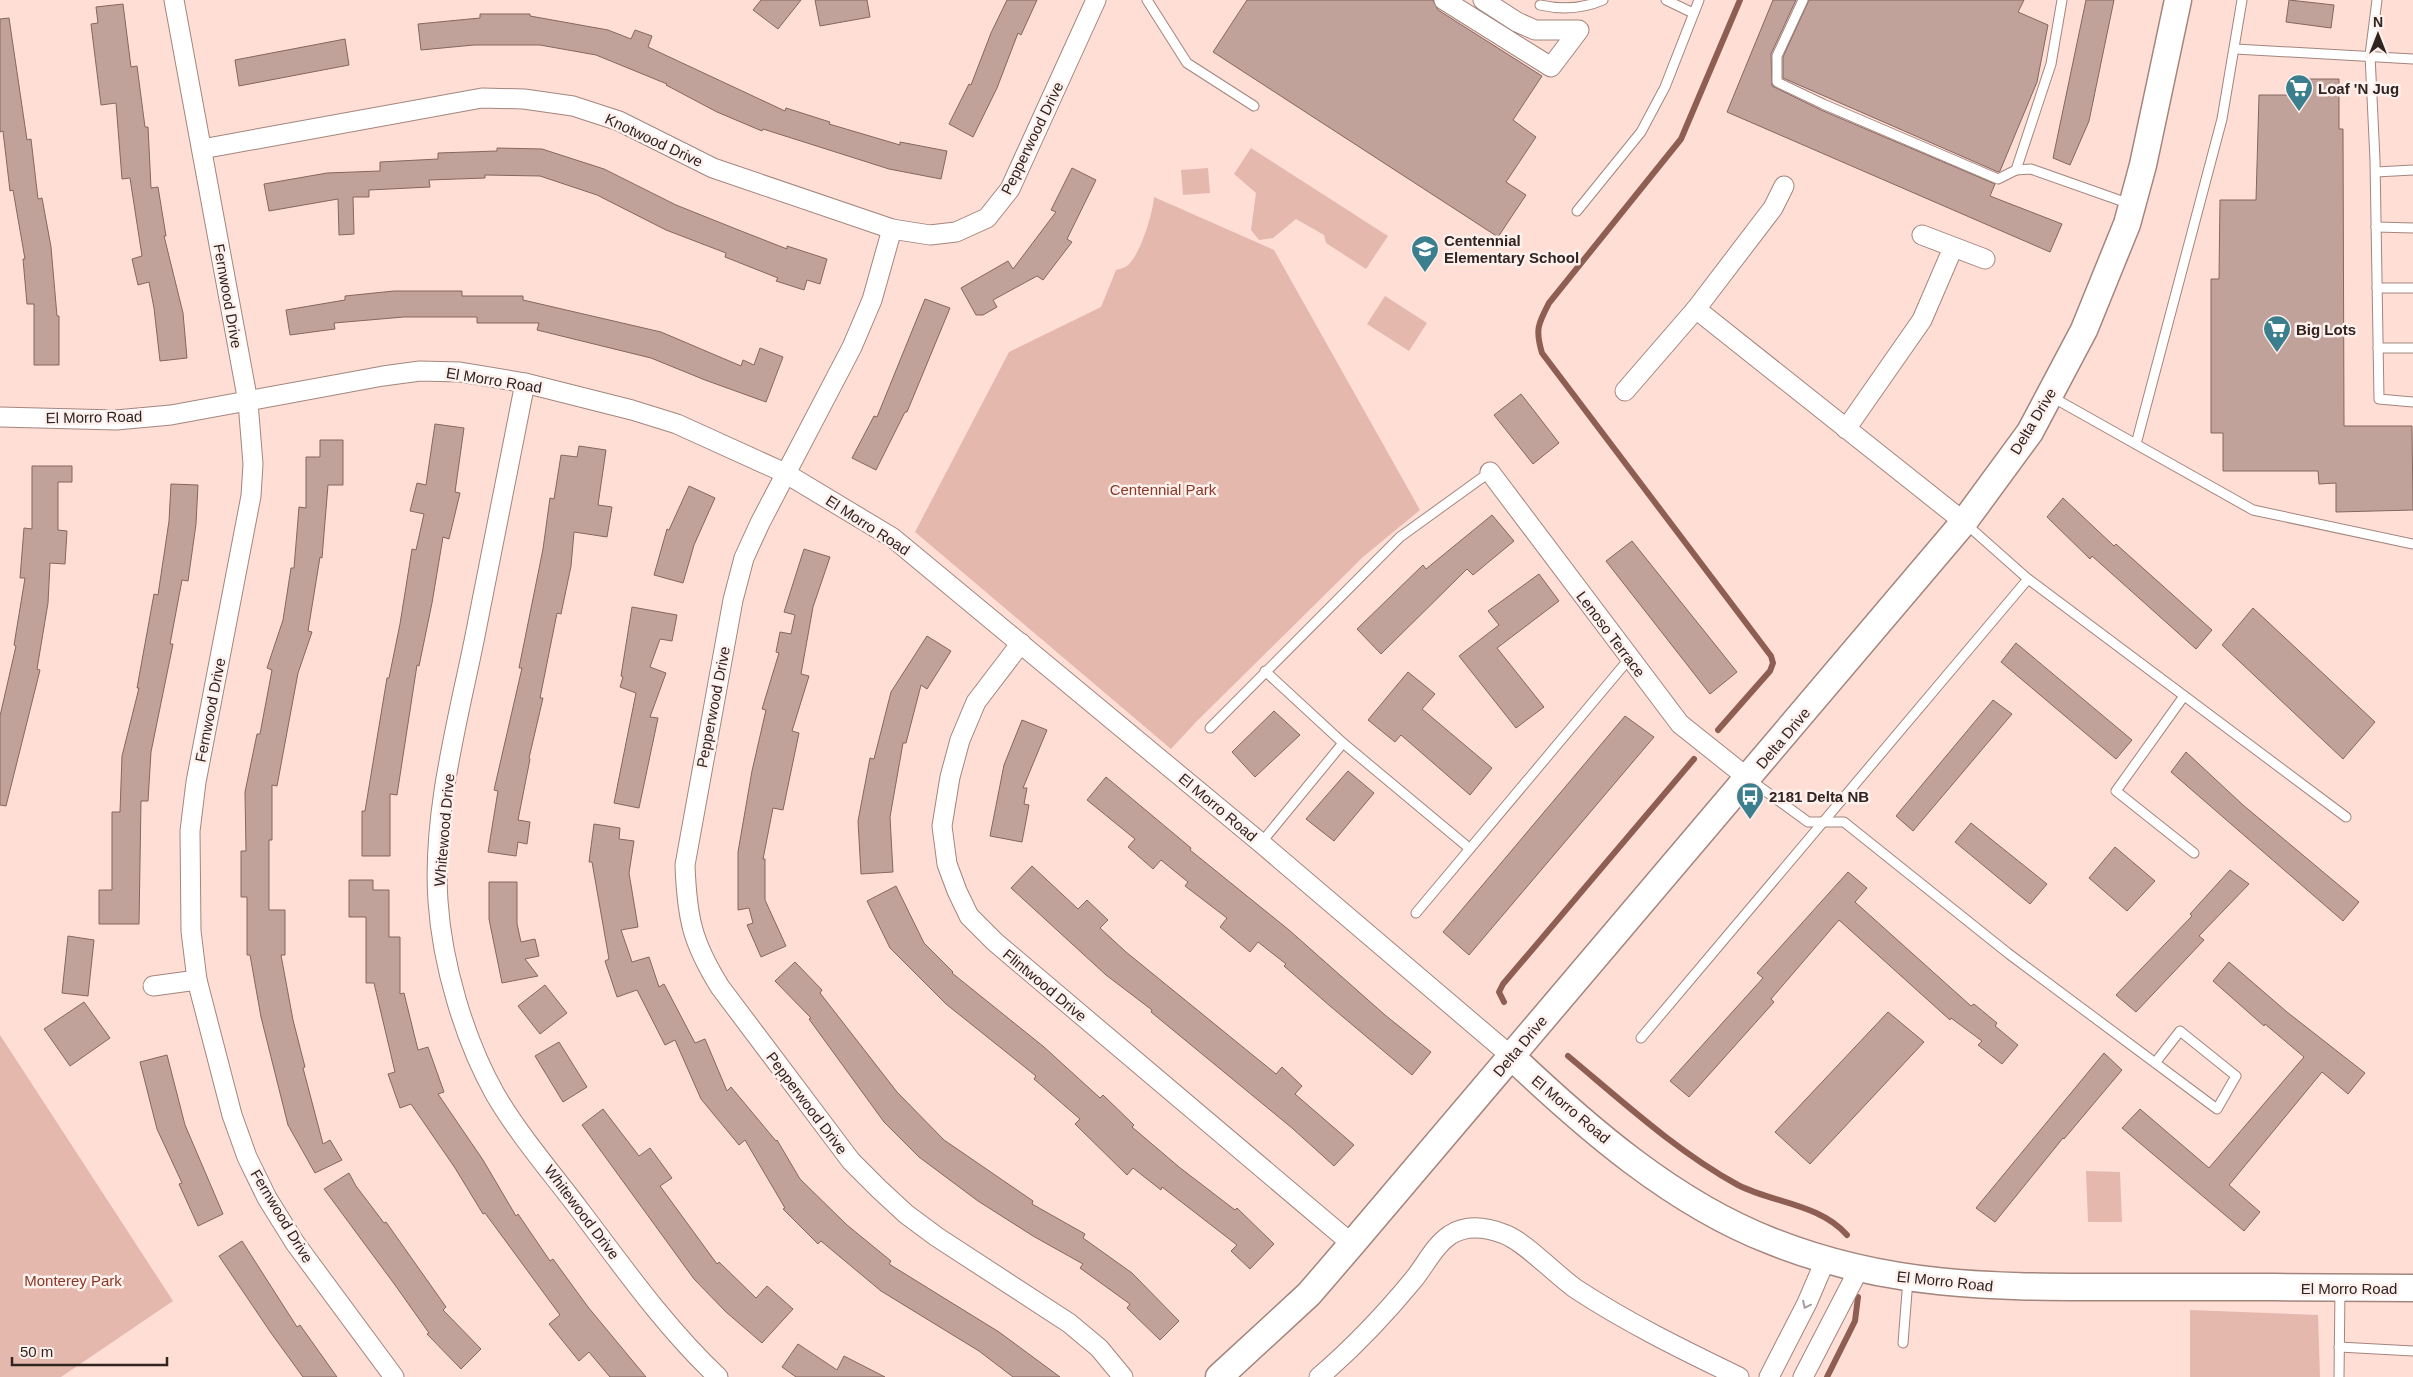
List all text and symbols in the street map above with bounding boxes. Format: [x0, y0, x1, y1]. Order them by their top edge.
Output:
north arrow [2353, 10, 2403, 60]
text: N [2373, 14, 2383, 30]
supermarket icon: Loaf 'N Jug [2284, 73, 2314, 112]
street label: Pepperwood Drive [997, 79, 1067, 197]
place label: Loaf 'N Jug [2318, 80, 2399, 97]
street label: Knotwood Drive [602, 110, 706, 170]
place label: Centennial Elementary School [1444, 232, 1579, 266]
school or university icon: Centennial Elementary School [1410, 234, 1440, 273]
street label: Fernwood Drive [210, 242, 246, 350]
supermarket icon: Big Lots [2262, 314, 2292, 353]
place label: Big Lots [2296, 321, 2356, 338]
street label: El Morro Road [445, 364, 543, 396]
street label: Delta Drive [2007, 385, 2059, 457]
street label: El Morro Road [46, 408, 142, 426]
park label: Centennial Park [1110, 481, 1217, 498]
street label: El Morro Road [823, 492, 913, 558]
street label: Lenoso Terrace [1573, 588, 1649, 680]
street label: Pepperwood Drive [693, 645, 733, 769]
street label: Fernwood Drive [192, 656, 228, 764]
street label: Delta Drive [1753, 704, 1813, 772]
street label: El Morro Road [1175, 769, 1261, 845]
street label: Whitewood Drive [431, 773, 457, 887]
bus stop icon: 2181 Delta NB [1735, 781, 1765, 820]
place label: 2181 Delta NB [1769, 788, 1869, 805]
street label: Flintwood Drive [1000, 945, 1090, 1025]
street label: Delta Drive [1490, 1012, 1550, 1080]
street label: Pepperwood Drive [763, 1049, 851, 1157]
street label: El Morro Road [1528, 1071, 1614, 1147]
street label: Whitewood Drive [541, 1162, 623, 1262]
street label: Fernwood Drive [247, 1166, 317, 1266]
street label: El Morro Road [1896, 1267, 1994, 1295]
park label: Monterey Park [24, 1272, 122, 1289]
street label: El Morro Road [2301, 1280, 2397, 1297]
one-way arrow [1801, 1300, 1812, 1309]
scale bar [12, 1334, 168, 1366]
text: 50 m [20, 1343, 53, 1360]

